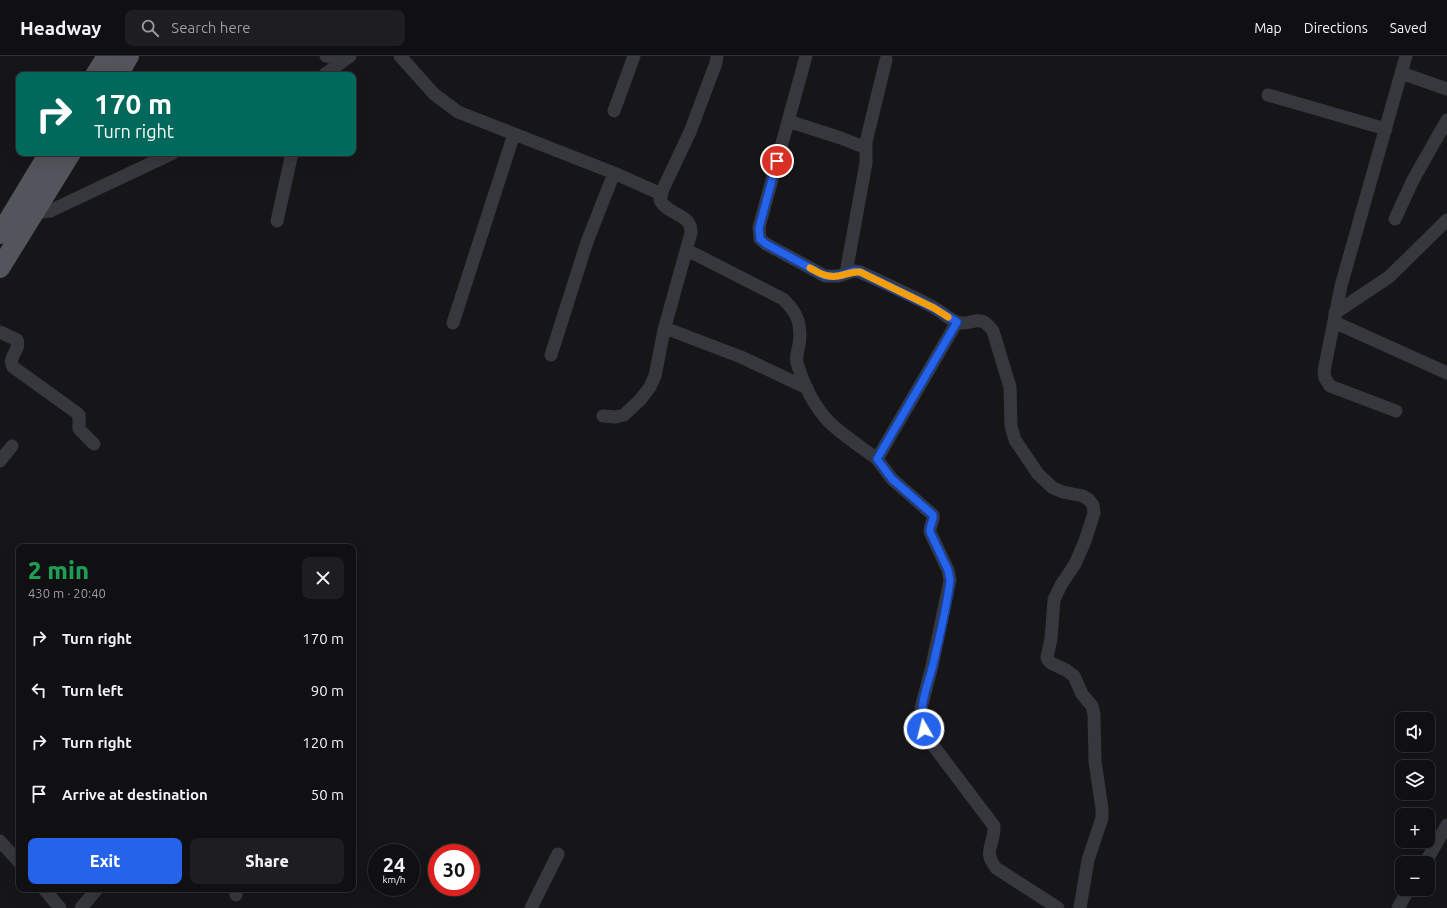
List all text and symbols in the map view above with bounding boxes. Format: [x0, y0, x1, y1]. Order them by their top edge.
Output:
search box [125, 10, 405, 46]
text: Headway [20, 17, 101, 39]
icon: search [139, 17, 161, 39]
text: Search here [171, 19, 251, 36]
text: Map [1254, 20, 1282, 36]
text: Directions [1304, 20, 1368, 36]
text: Saved [1390, 20, 1427, 36]
icon: right [28, 88, 80, 140]
text: 170 m [94, 88, 172, 119]
text: Turn right [94, 121, 174, 141]
pin [760, 144, 794, 178]
icon: arrive [766, 150, 788, 172]
text: 2 min [28, 557, 89, 584]
button: close [302, 557, 344, 599]
text: 430 m · 20:40 [28, 586, 106, 600]
icon: right [28, 627, 50, 649]
text: Turn right [62, 630, 132, 647]
text: 170 m [302, 630, 344, 647]
icon: left [28, 679, 50, 701]
text: Turn left [62, 682, 123, 699]
text: 90 m [311, 682, 344, 699]
position arrow [903, 708, 945, 750]
map controls [1395, 712, 1435, 896]
button: sound [1395, 712, 1435, 752]
icon: right [28, 731, 50, 753]
text: Turn right [62, 734, 132, 751]
text: 120 m [302, 734, 344, 751]
button: layers [1395, 760, 1435, 800]
icon: arrive [28, 783, 50, 805]
text: Arrive at destination [62, 786, 208, 803]
text: 50 m [311, 786, 344, 803]
button: + [1395, 808, 1435, 848]
button: Exit [28, 838, 182, 884]
button: Share [190, 838, 344, 884]
speed limit sign: 30 [428, 844, 480, 896]
text: 24 [383, 853, 405, 876]
button: − [1395, 856, 1435, 896]
text: km/h [382, 874, 406, 885]

